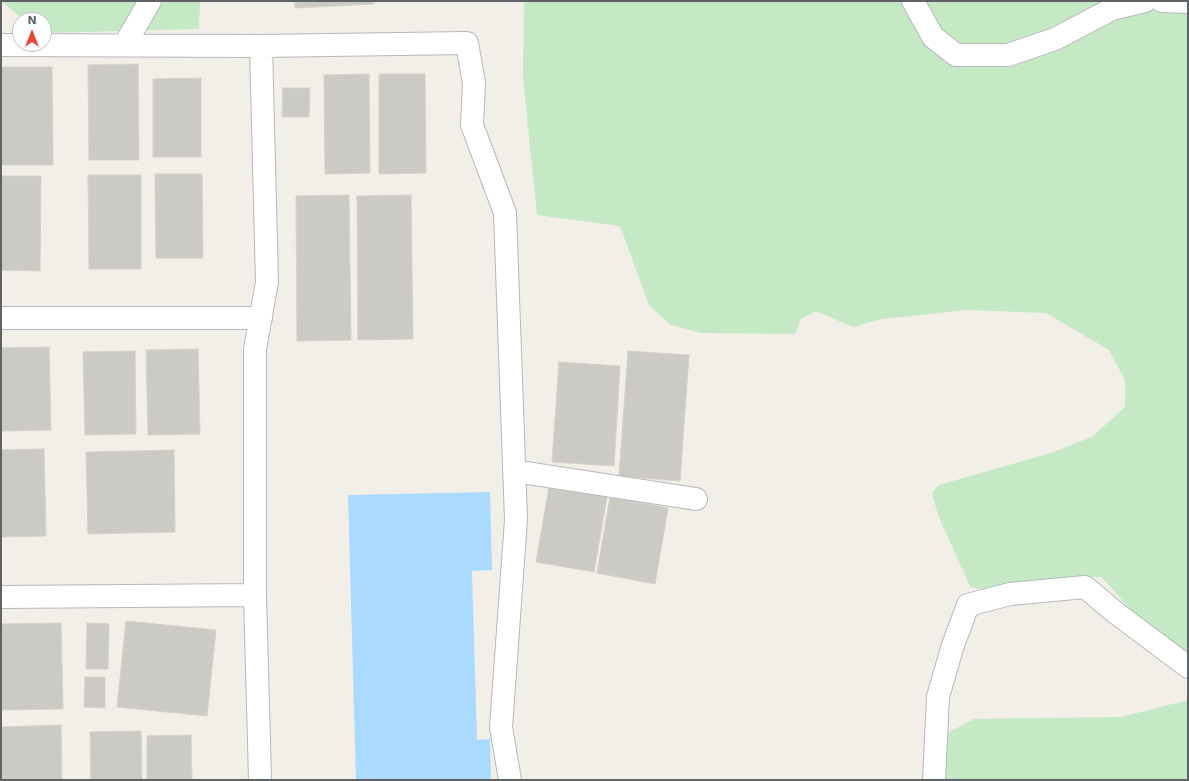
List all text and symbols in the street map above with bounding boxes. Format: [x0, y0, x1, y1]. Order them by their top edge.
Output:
north arrow [12, 12, 52, 52]
text: N [27, 14, 37, 27]

